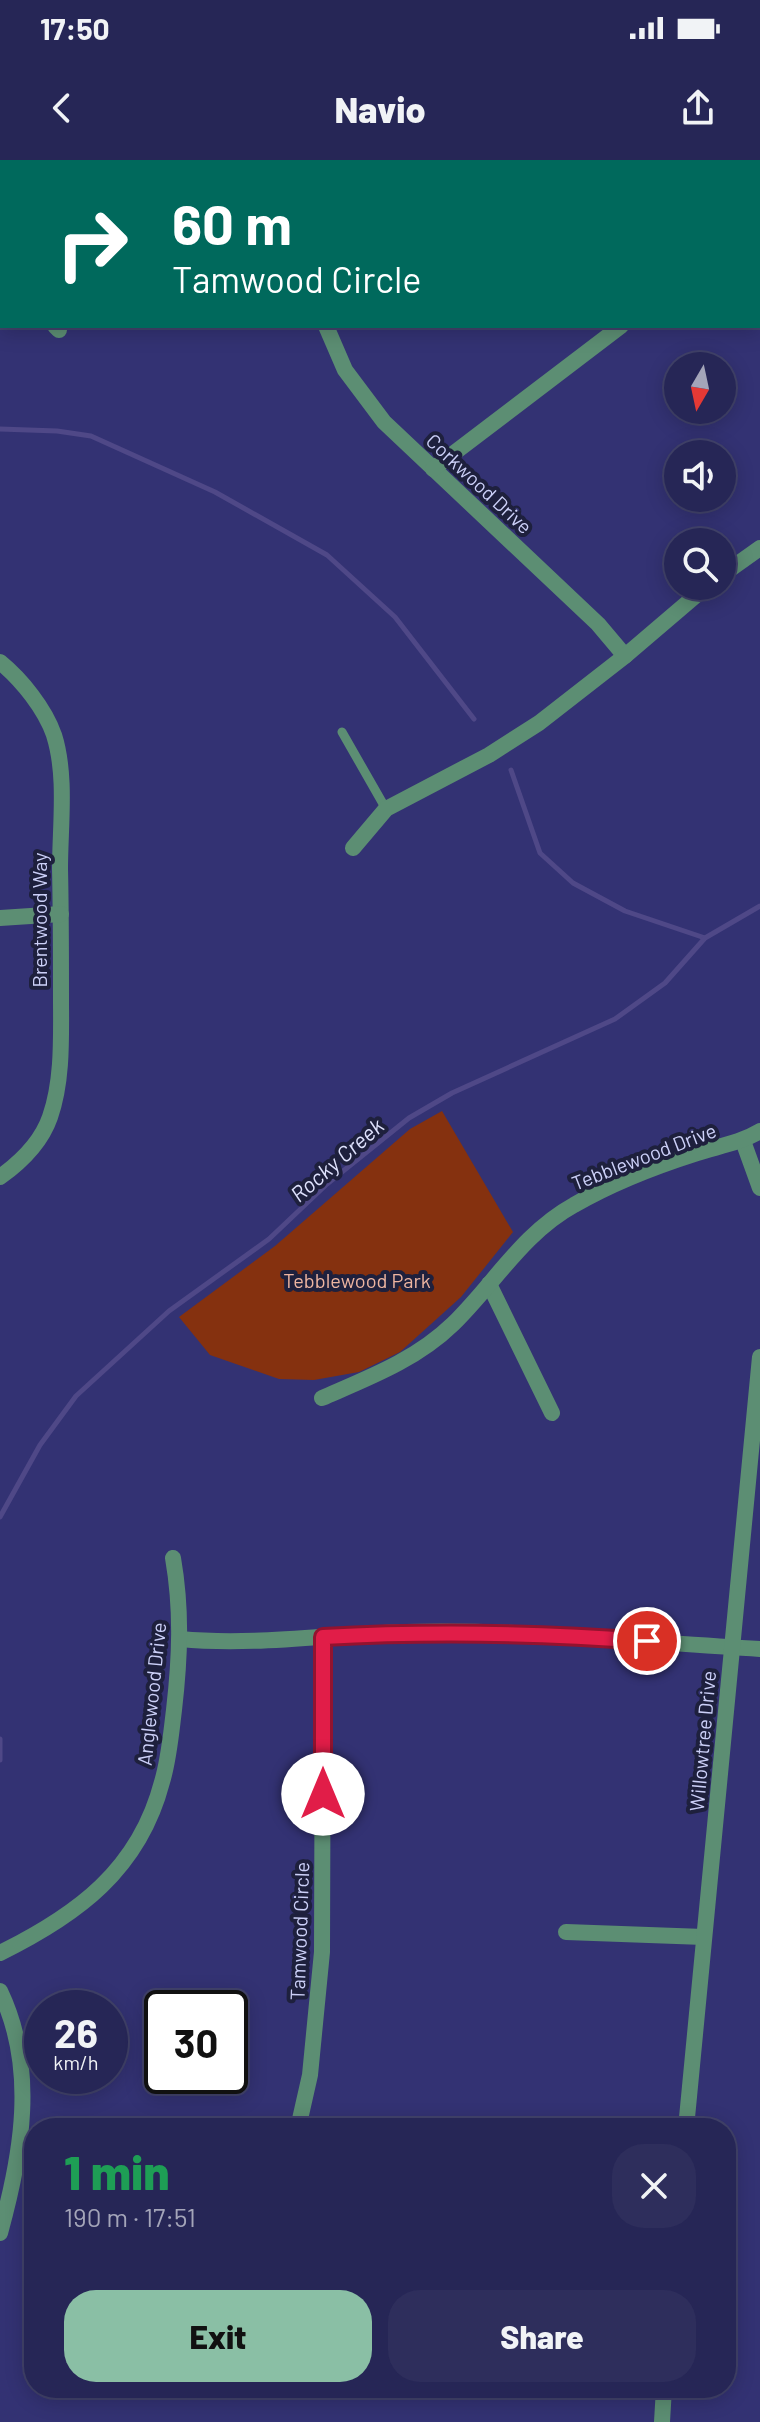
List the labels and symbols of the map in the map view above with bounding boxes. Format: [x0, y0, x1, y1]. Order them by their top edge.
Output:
north arrow [664, 352, 736, 424]
street label: Corkwood Drive [422, 428, 537, 538]
street label: Brentwood Way [27, 852, 51, 988]
water label: Rocky Creek [285, 1112, 388, 1207]
street label: Tebblewood Drive [568, 1117, 719, 1195]
park label: Tebblewood Park [283, 1268, 431, 1292]
pin [613, 1607, 681, 1675]
street label: Anglewood Drive [132, 1621, 170, 1767]
street label: Willowtree Drive [684, 1670, 720, 1812]
position arrow [281, 1752, 365, 1836]
street label: Tamwood Circle [285, 1861, 313, 2001]
speed limit sign: 30 [144, 1990, 248, 2094]

